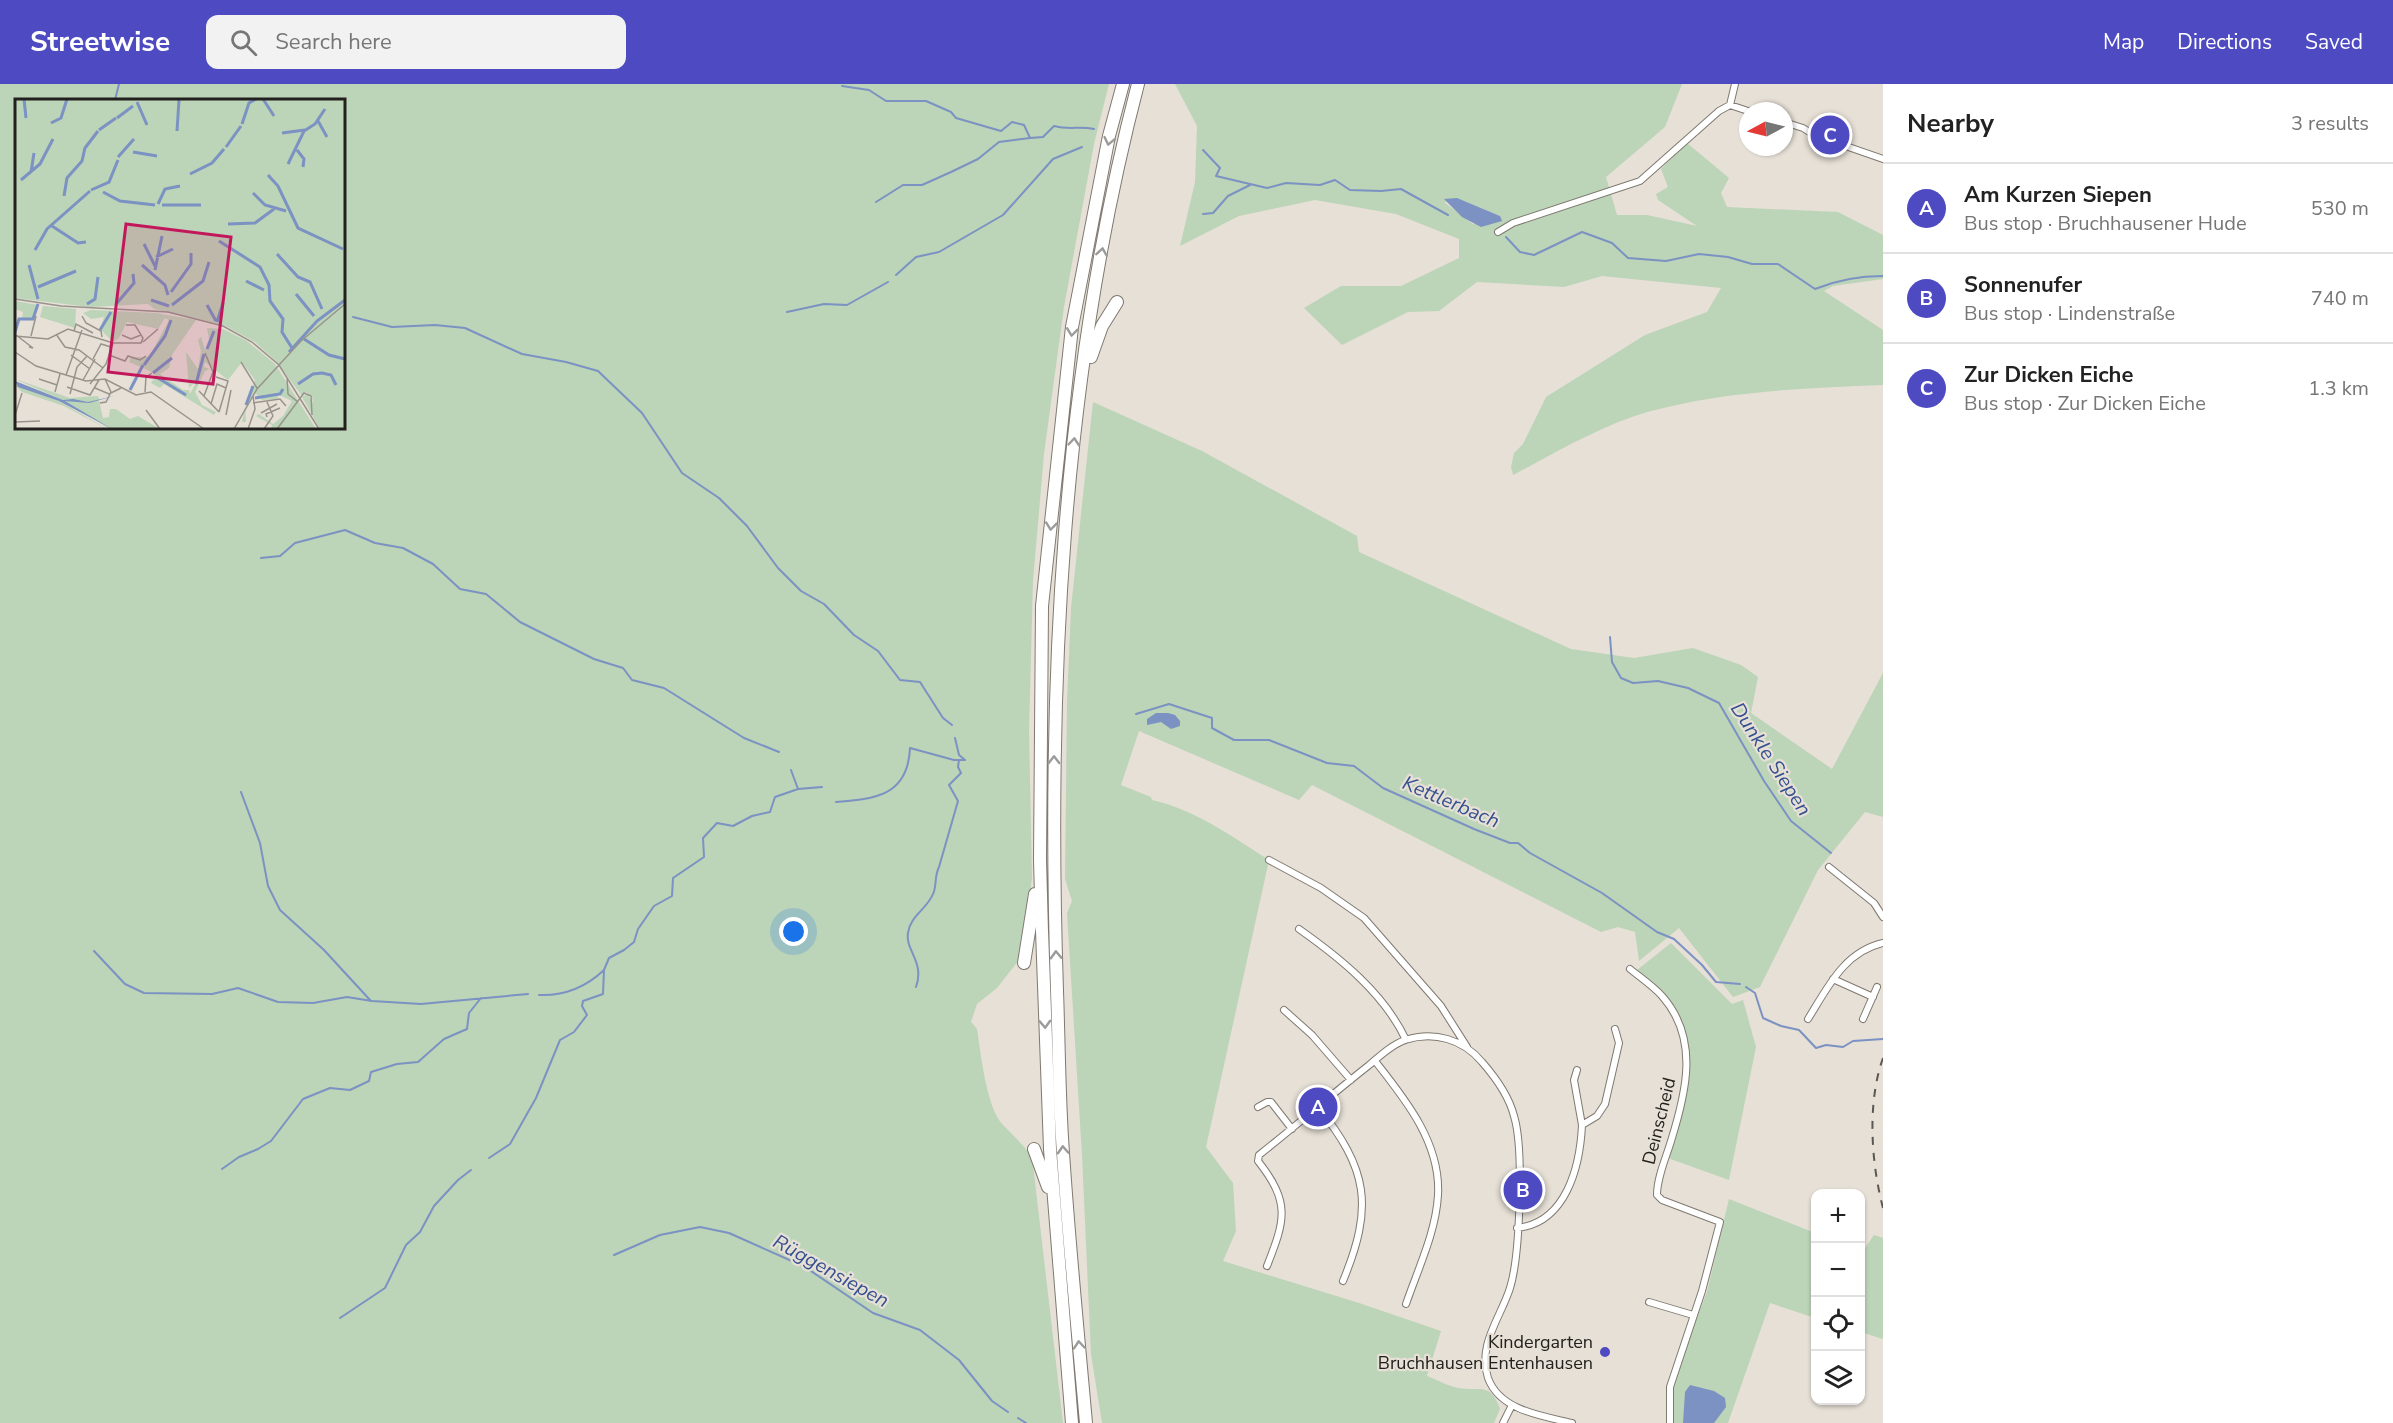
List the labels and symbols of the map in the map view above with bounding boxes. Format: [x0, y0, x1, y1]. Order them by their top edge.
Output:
inset map [15, 99, 345, 429]
north arrow [1739, 102, 1793, 156]
pin: C [1810, 112, 1850, 158]
one-way arrow [1103, 135, 1116, 145]
one-way arrow [1095, 248, 1108, 258]
one-way arrow [1066, 328, 1079, 337]
one-way arrow [1067, 437, 1080, 446]
one-way arrow [1045, 521, 1058, 531]
water label: Dunkle Siepen [1724, 697, 1818, 821]
one-way arrow [1048, 756, 1060, 765]
water label: Kettlerbach [1398, 769, 1504, 835]
your location [779, 917, 808, 946]
one-way arrow [1050, 951, 1062, 960]
one-way arrow [1039, 1019, 1052, 1028]
street label: Deinscheid [1637, 1075, 1681, 1167]
pin: A [1298, 1084, 1338, 1130]
one-way arrow [1057, 1146, 1070, 1155]
pin: B [1504, 1168, 1543, 1212]
water label: Rüggensiepen [768, 1228, 894, 1314]
place label: Kindergarten Bruchhausen Entenhausen [1378, 1330, 1593, 1375]
one-way arrow [1073, 1340, 1086, 1349]
marker: Kindergarten Bruchhausen Entenhausen [1598, 1345, 1612, 1359]

